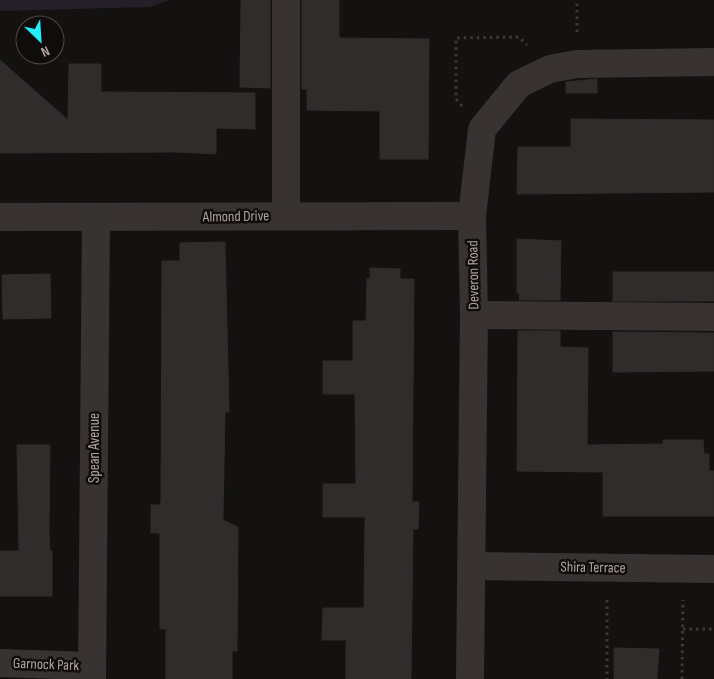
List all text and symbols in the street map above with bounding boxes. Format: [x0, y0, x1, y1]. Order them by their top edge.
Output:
north arrow [15, 15, 65, 65]
text: N [38, 42, 52, 61]
street label: Almond Drive [202, 206, 269, 227]
street label: Deveron Road [463, 240, 484, 310]
street label: Spean Avenue [85, 413, 104, 483]
street label: Shira Terrace [560, 557, 626, 578]
street label: Garnock Park [13, 654, 80, 675]

